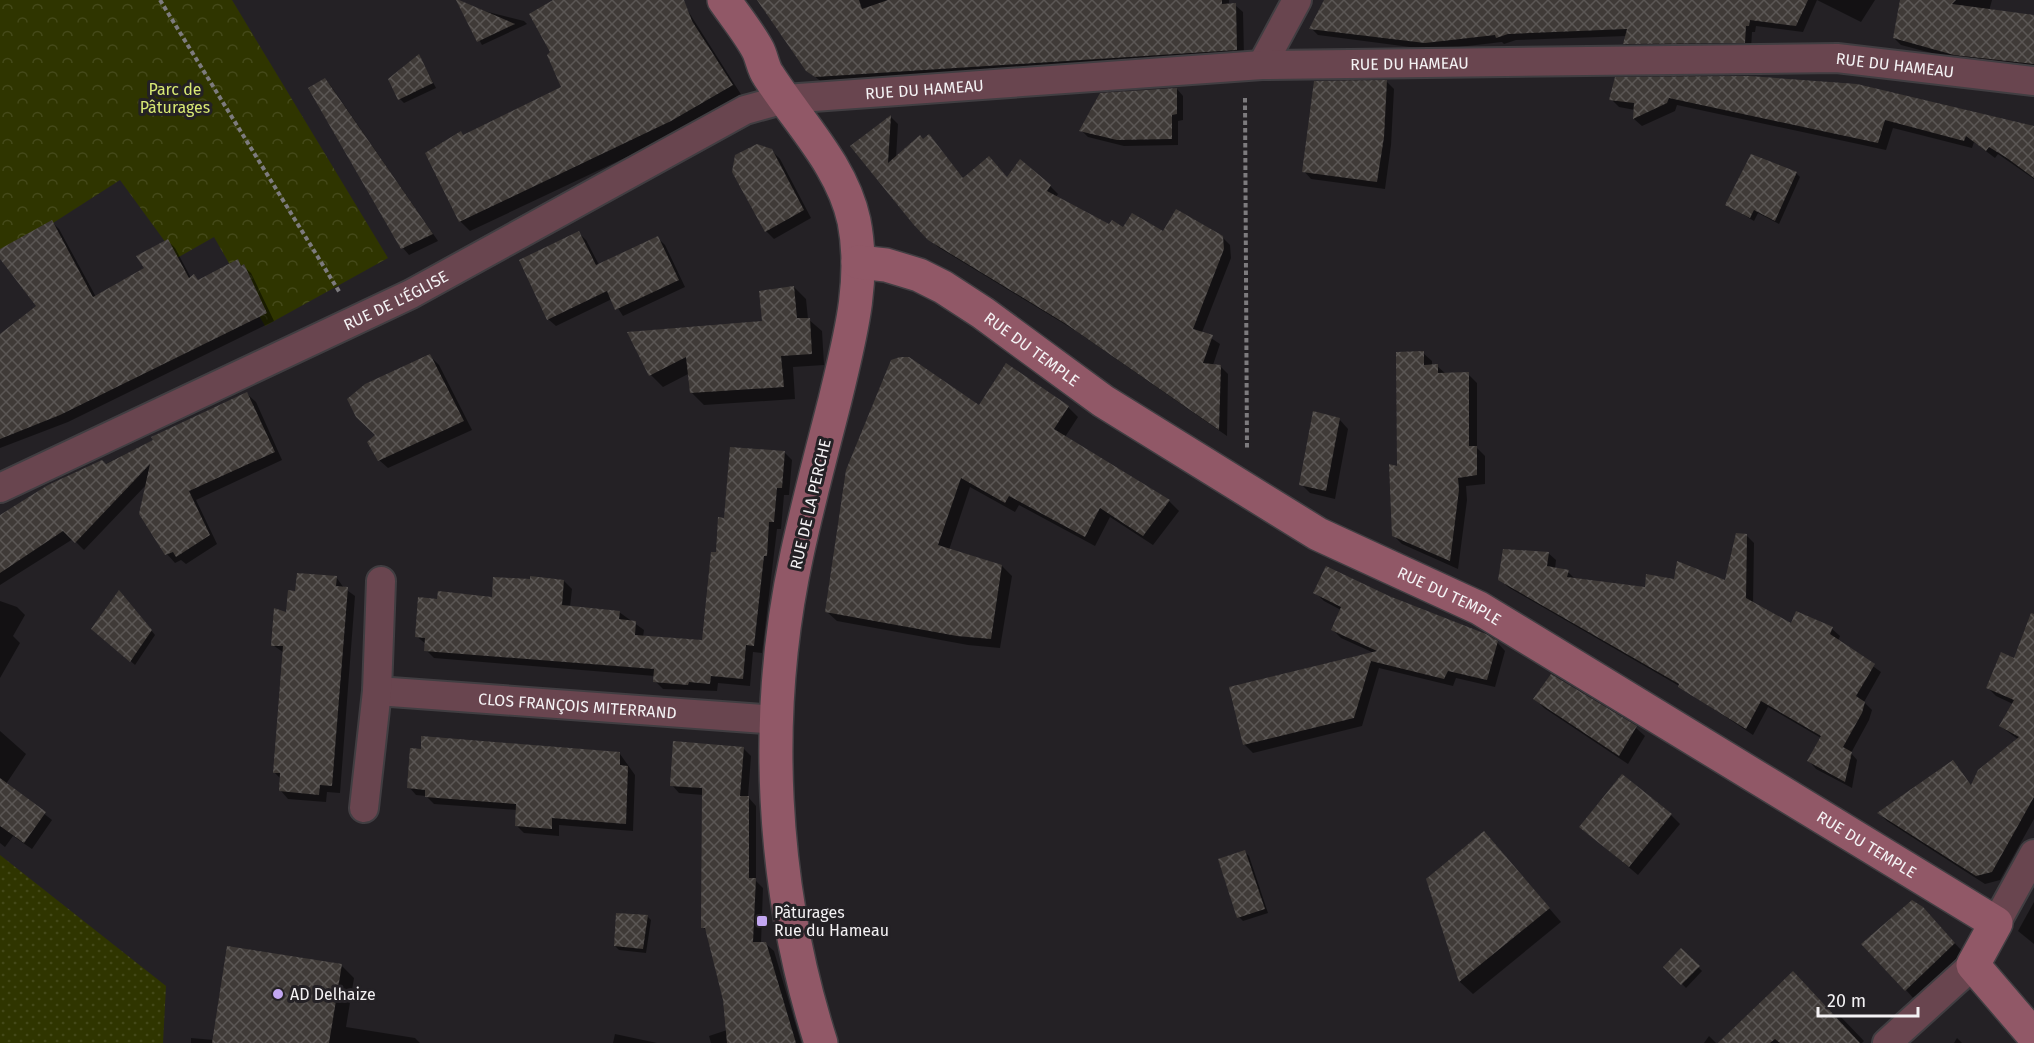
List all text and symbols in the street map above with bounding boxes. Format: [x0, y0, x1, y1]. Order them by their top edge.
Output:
street label: RUE DU HAMEAU [1835, 49, 1955, 82]
street label: RUE DU HAMEAU [1350, 53, 1469, 74]
street label: RUE DU HAMEAU [864, 76, 984, 103]
park label: Parc de Pâturages [140, 80, 210, 117]
street label: RUE DE L'ÉGLISE [340, 266, 452, 335]
street label: RUE DU TEMPLE [980, 308, 1083, 391]
street label: RUE DE LA PERCHE [786, 437, 835, 571]
street label: RUE DU TEMPLE [1394, 563, 1505, 629]
street label: CLOS FRANÇOIS MITERRAND [477, 689, 677, 723]
street label: RUE DU TEMPLE [1813, 807, 1920, 882]
place label: Pâturages Rue du Hameau [774, 903, 889, 940]
marker: Pâturages Rue du Hameau [755, 914, 769, 928]
scale bar [1818, 980, 1918, 1018]
place label: AD Delhaize [290, 985, 376, 1004]
marker: AD Delhaize [271, 987, 285, 1001]
text: 20 m [1827, 990, 1866, 1012]

